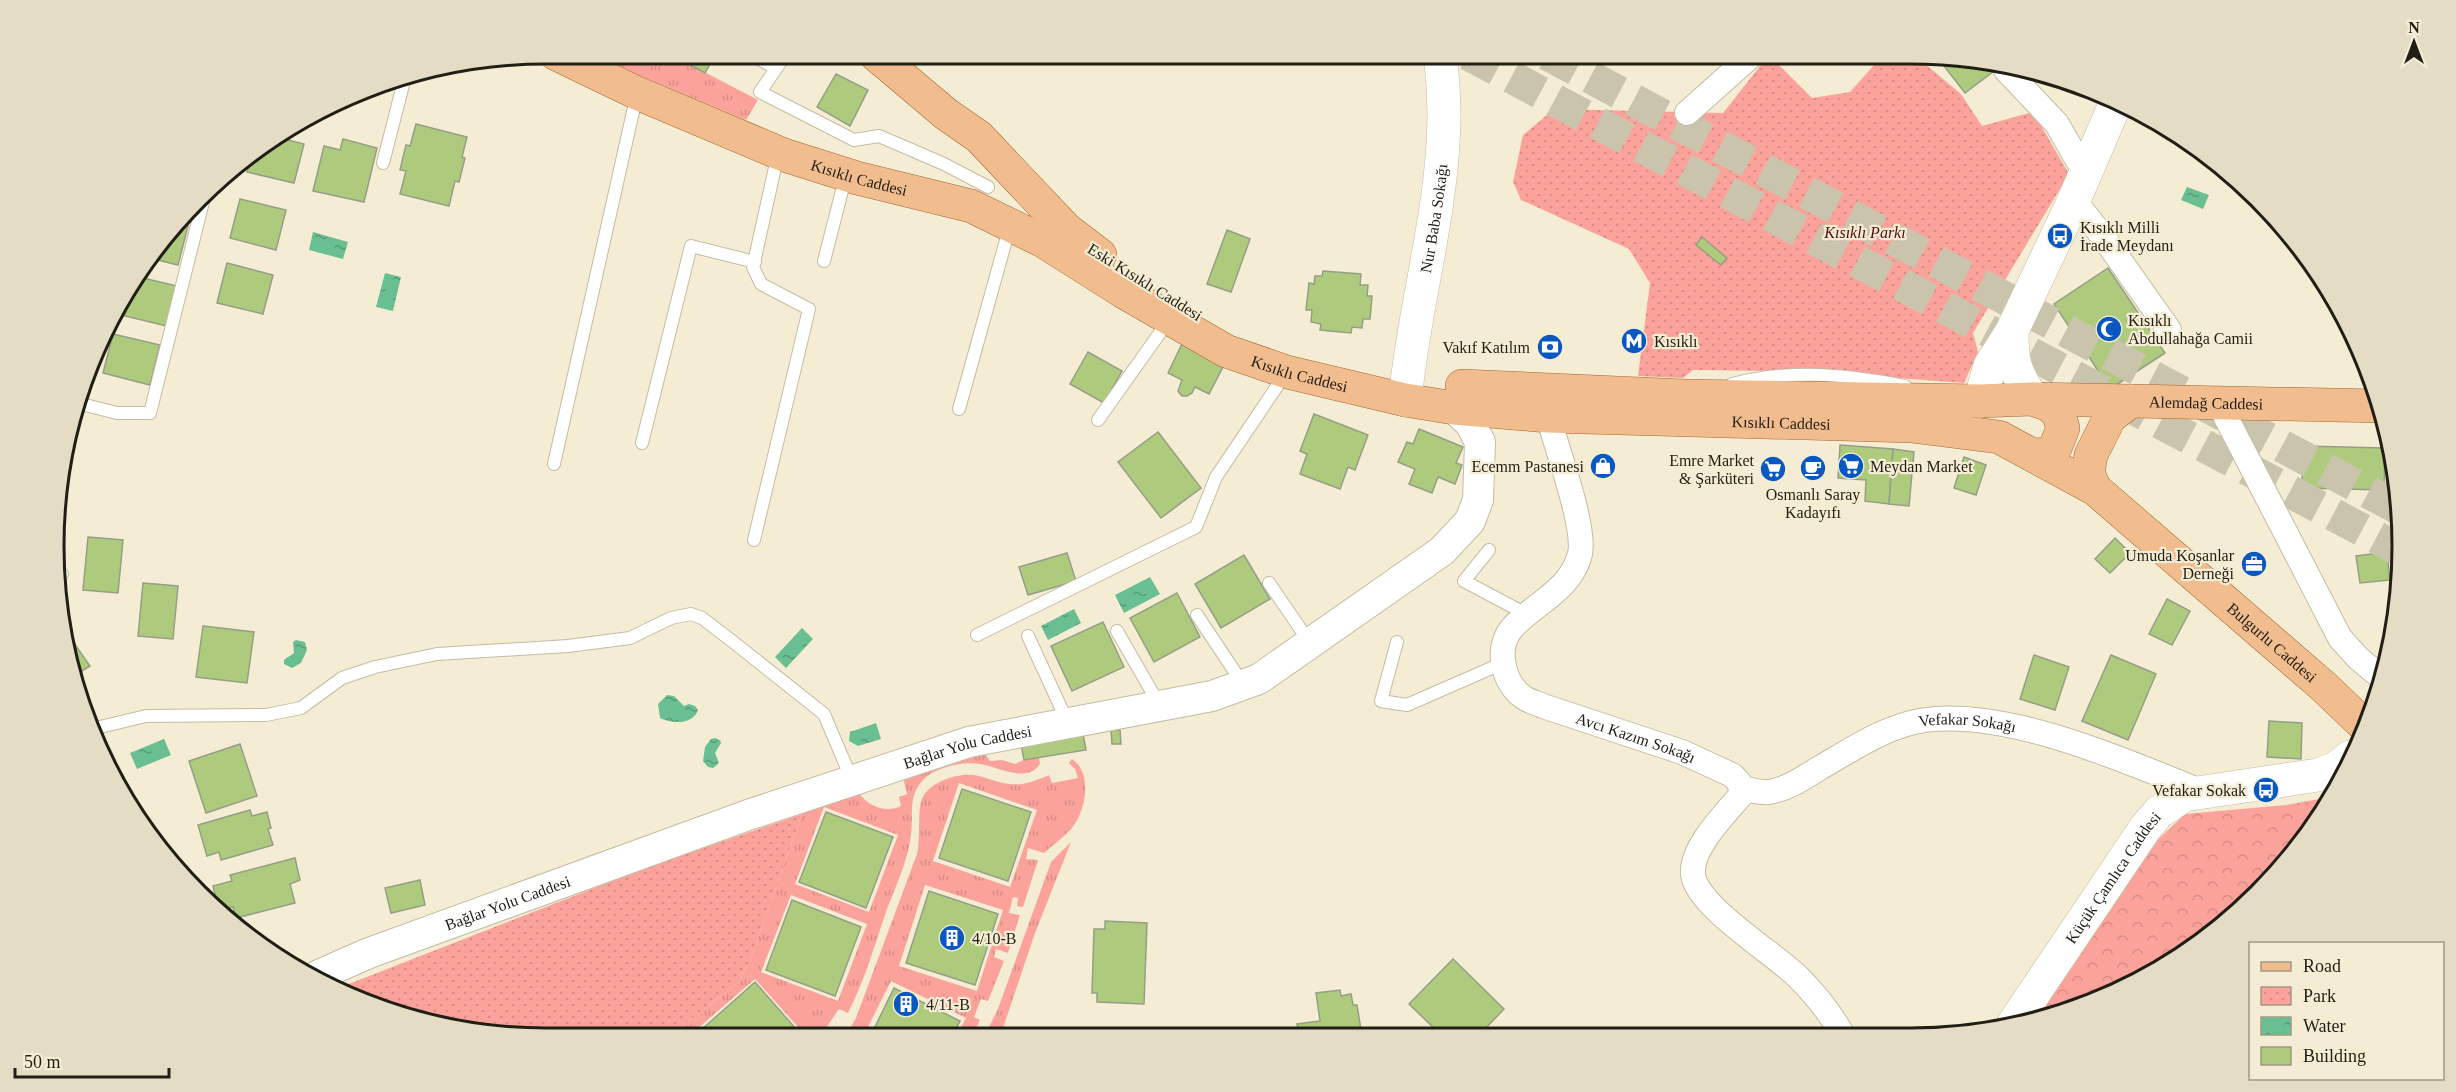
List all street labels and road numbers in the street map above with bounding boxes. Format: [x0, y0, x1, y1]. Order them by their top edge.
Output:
street label: Kısıklı Caddesi [809, 156, 910, 199]
street label: Nur Baba Sokağı [1417, 162, 1451, 274]
street label: Eski Kısıklı Caddesi [1085, 240, 1206, 324]
street label: Kısıklı Caddesi [1249, 352, 1350, 395]
street label: Alemdağ Caddesi [2149, 393, 2264, 412]
street label: Kısıklı Caddesi [1731, 413, 1832, 432]
street label: Bulgurlu Caddesi [2224, 599, 2321, 686]
street label: Avcı Kazım Sokağı [1574, 709, 1699, 766]
street label: Vefakar Sokağı [1917, 710, 2018, 735]
street label: Bağlar Yolu Caddesi [901, 722, 1033, 772]
street label: Küçük Çamlıca Caddesi [2062, 808, 2164, 946]
street label: Bağlar Yolu Caddesi [443, 872, 573, 933]

